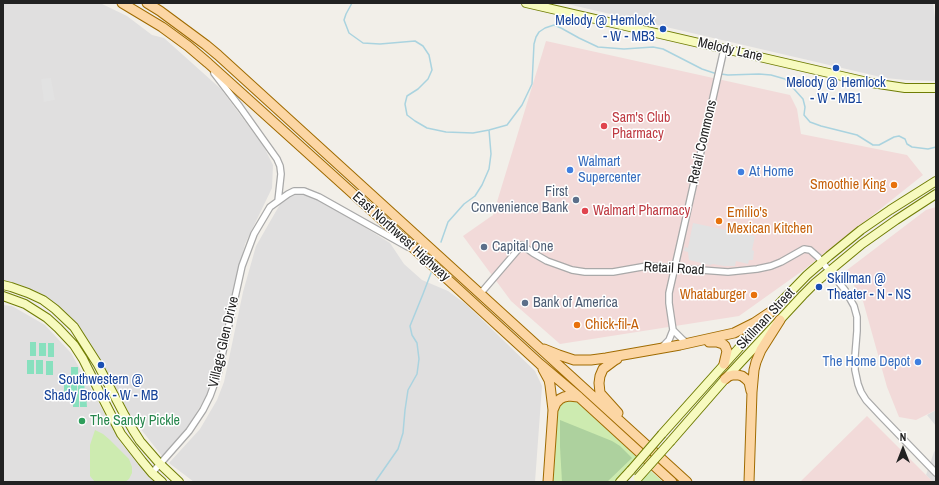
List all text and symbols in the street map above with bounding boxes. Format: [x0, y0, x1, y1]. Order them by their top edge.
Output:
place label: Melody @ Hemlock - W - MB3 [555, 13, 655, 46]
marker: Melody @ Hemlock - W - MB3 [658, 24, 668, 34]
street label: Melody Lane [696, 34, 764, 66]
marker: Melody @ Hemlock - W - MB1 [831, 63, 841, 73]
place label: Melody @ Hemlock - W - MB1 [786, 75, 886, 108]
street label: Retail Commons [685, 98, 721, 186]
place label: Sam's Club Pharmacy [612, 110, 670, 142]
marker: Sam's Club Pharmacy [599, 121, 609, 131]
place label: Walmart Supercenter [578, 154, 641, 186]
place label: At Home [749, 164, 794, 180]
marker: Walmart Supercenter [565, 165, 575, 175]
marker: At Home [736, 167, 746, 177]
place label: Smoothie King [810, 177, 886, 193]
marker: Smoothie King [889, 180, 899, 190]
place label: First Convenience Bank [471, 184, 568, 216]
street label: East Northwest Highway [349, 189, 453, 285]
marker: First Convenience Bank [571, 195, 581, 205]
place label: Walmart Pharmacy [593, 203, 690, 219]
place label: Emilio's Mexican Kitchen [727, 205, 813, 238]
marker: Walmart Pharmacy [580, 206, 590, 216]
marker: Emilio's Mexican Kitchen [714, 216, 724, 226]
place label: Capital One [492, 239, 553, 255]
marker: Capital One [479, 242, 489, 252]
street label: Retail Road [643, 259, 705, 279]
place label: Skillman @ Theater - N - NS [827, 271, 911, 304]
marker: Skillman @ Theater - N - NS [814, 282, 824, 292]
street label: Skillman Street [733, 285, 799, 353]
place label: Whataburger [680, 287, 746, 303]
marker: Whataburger [749, 290, 759, 300]
street label: Village Glen Drive [205, 295, 243, 389]
place label: Bank of America [533, 295, 618, 311]
marker: Bank of America [520, 298, 530, 308]
place label: Chick-fil-A [585, 317, 639, 333]
marker: Chick-fil-A [572, 320, 582, 330]
place label: The Home Depot [823, 354, 910, 370]
marker: The Home Depot [913, 357, 923, 367]
marker: Southwestern @ Shady Brook - W - MB [96, 360, 106, 370]
place label: Southwestern @ Shady Brook - W - MB [44, 372, 158, 404]
place label: The Sandy Pickle [90, 413, 180, 429]
marker: The Sandy Pickle [77, 416, 87, 426]
north arrow [883, 429, 923, 469]
text: N [900, 430, 906, 444]

